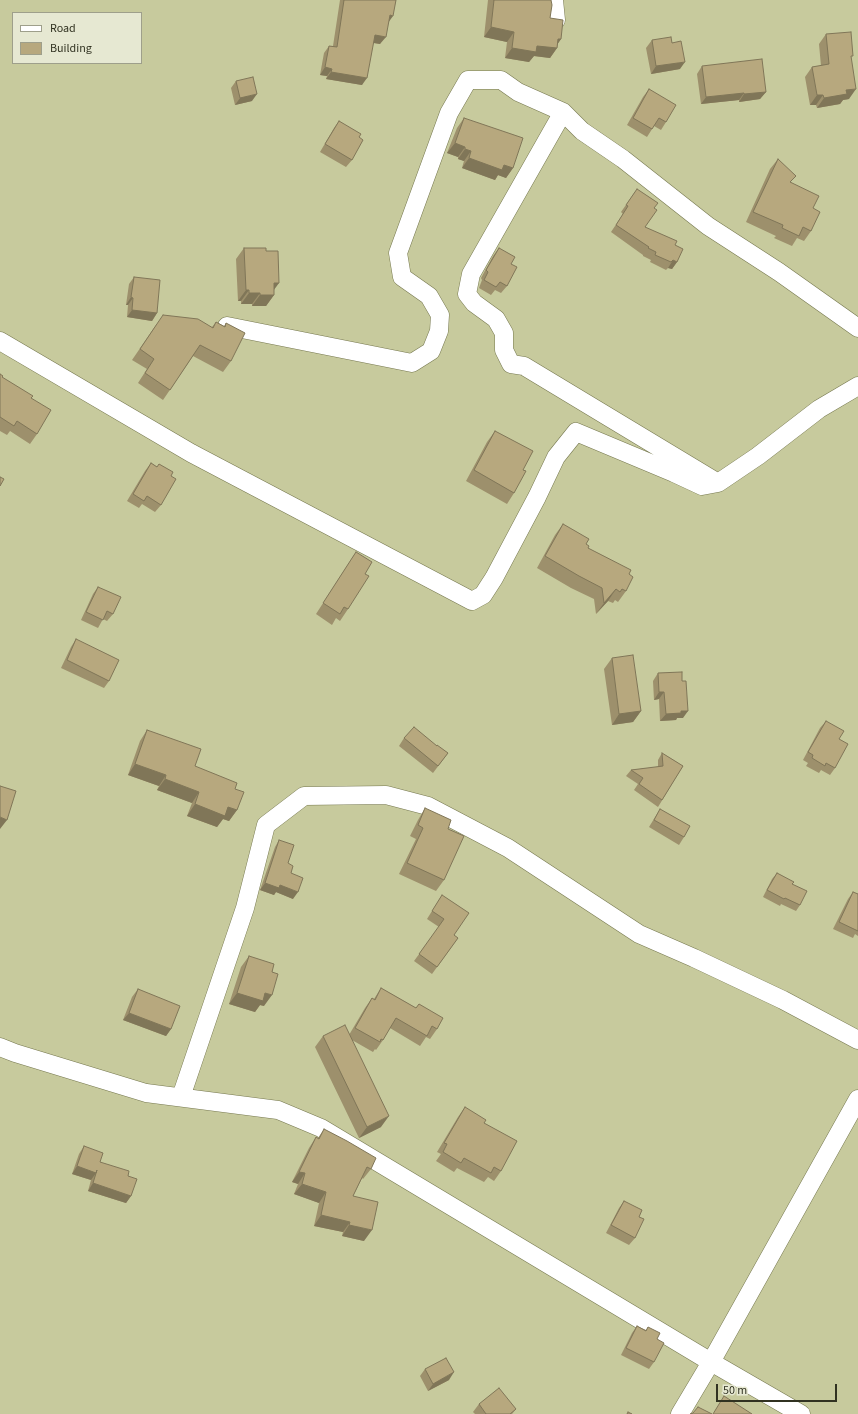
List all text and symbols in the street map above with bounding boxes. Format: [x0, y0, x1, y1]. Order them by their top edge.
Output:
legend [12, 12, 142, 64]
text: Road [50, 20, 76, 37]
text: Building [50, 40, 92, 57]
scale bar [718, 1376, 839, 1402]
text: 50 m [723, 1382, 747, 1399]

